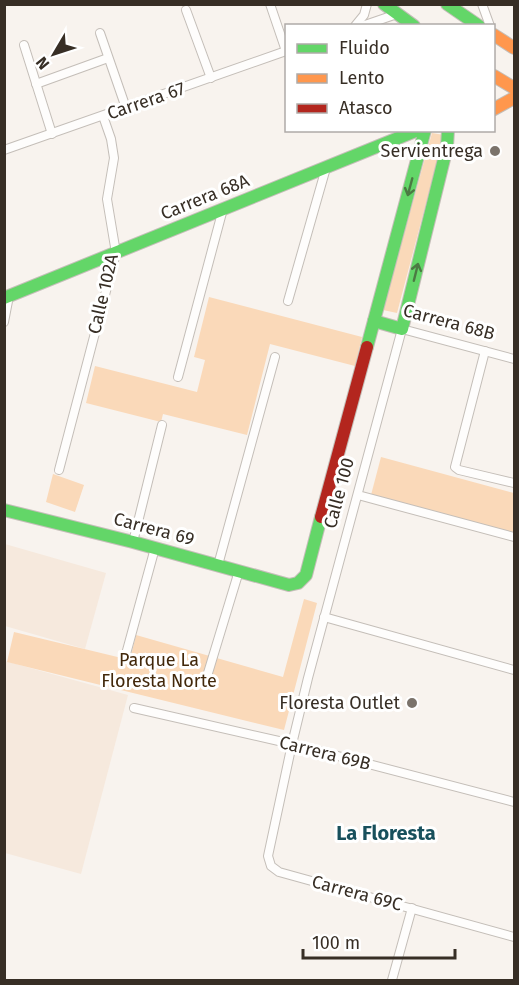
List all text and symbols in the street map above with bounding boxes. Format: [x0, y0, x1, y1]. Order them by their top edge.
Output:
north arrow [24, 24, 84, 84]
legend [285, 24, 495, 132]
text: Fluido [339, 37, 390, 59]
text: N [32, 53, 53, 73]
text: Lento [339, 67, 385, 89]
street label: Carrera 67 [104, 77, 188, 125]
text: Atasco [339, 97, 392, 119]
place label: Servientrega [381, 140, 483, 162]
marker: Servientrega [488, 144, 502, 158]
street label: Carrera 68A [157, 169, 253, 225]
one-way arrow [403, 177, 415, 196]
street label: Calle 102A [83, 251, 123, 336]
one-way arrow [411, 263, 423, 282]
street label: Carrera 68B [401, 299, 497, 345]
street label: Calle 100 [319, 455, 359, 531]
street label: Carrera 69 [111, 508, 197, 550]
park label: Parque La Floresta Norte [101, 649, 217, 692]
place label: Floresta Outlet [279, 692, 400, 714]
marker: Floresta Outlet [405, 696, 419, 710]
street label: Carrera 69B [277, 731, 373, 775]
district label: La Floresta [336, 821, 436, 845]
street label: Carrera 69C [309, 870, 405, 916]
scale bar [303, 922, 454, 960]
text: 100 m [312, 932, 360, 954]

